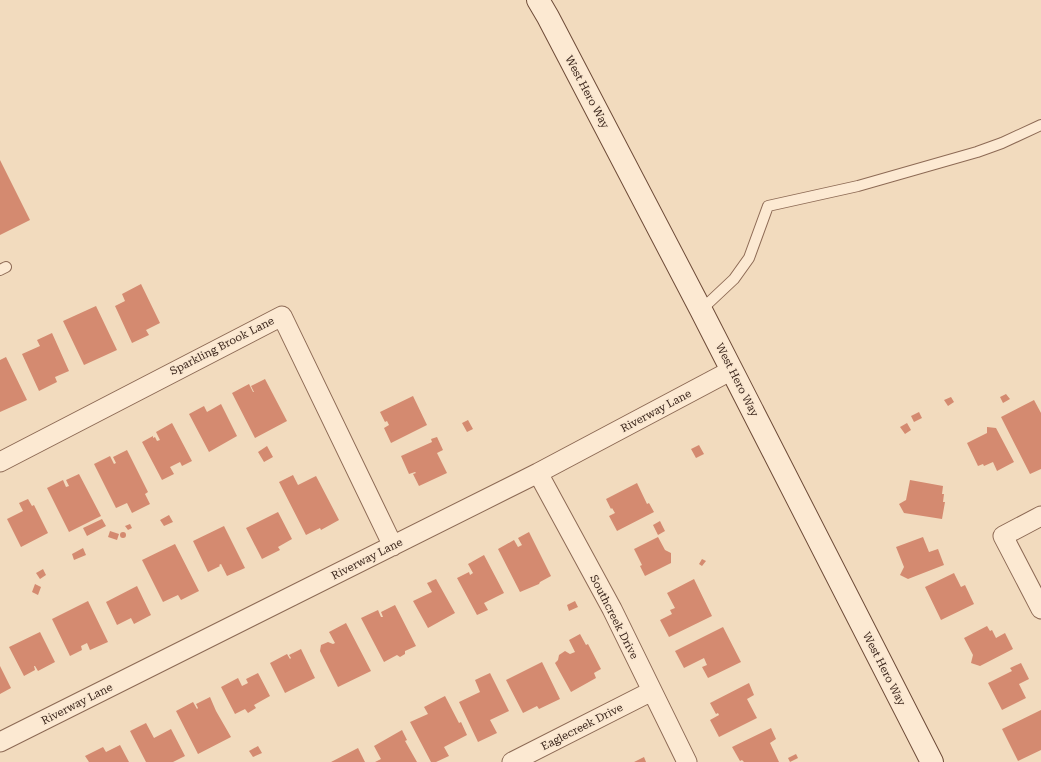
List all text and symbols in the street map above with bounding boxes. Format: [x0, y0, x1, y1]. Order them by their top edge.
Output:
street label: West Hero Way [562, 53, 612, 131]
street label: Sparkling Brook Lane [168, 314, 276, 378]
street label: West Hero Way [713, 341, 761, 419]
street label: Riverway Lane [619, 387, 693, 435]
street label: Riverway Lane [329, 535, 405, 583]
street label: Southcreek Drive [587, 573, 641, 661]
street label: West Hero Way [860, 630, 908, 708]
street label: Riverway Lane [39, 680, 115, 728]
street label: Eaglecreek Drive [539, 701, 625, 753]

